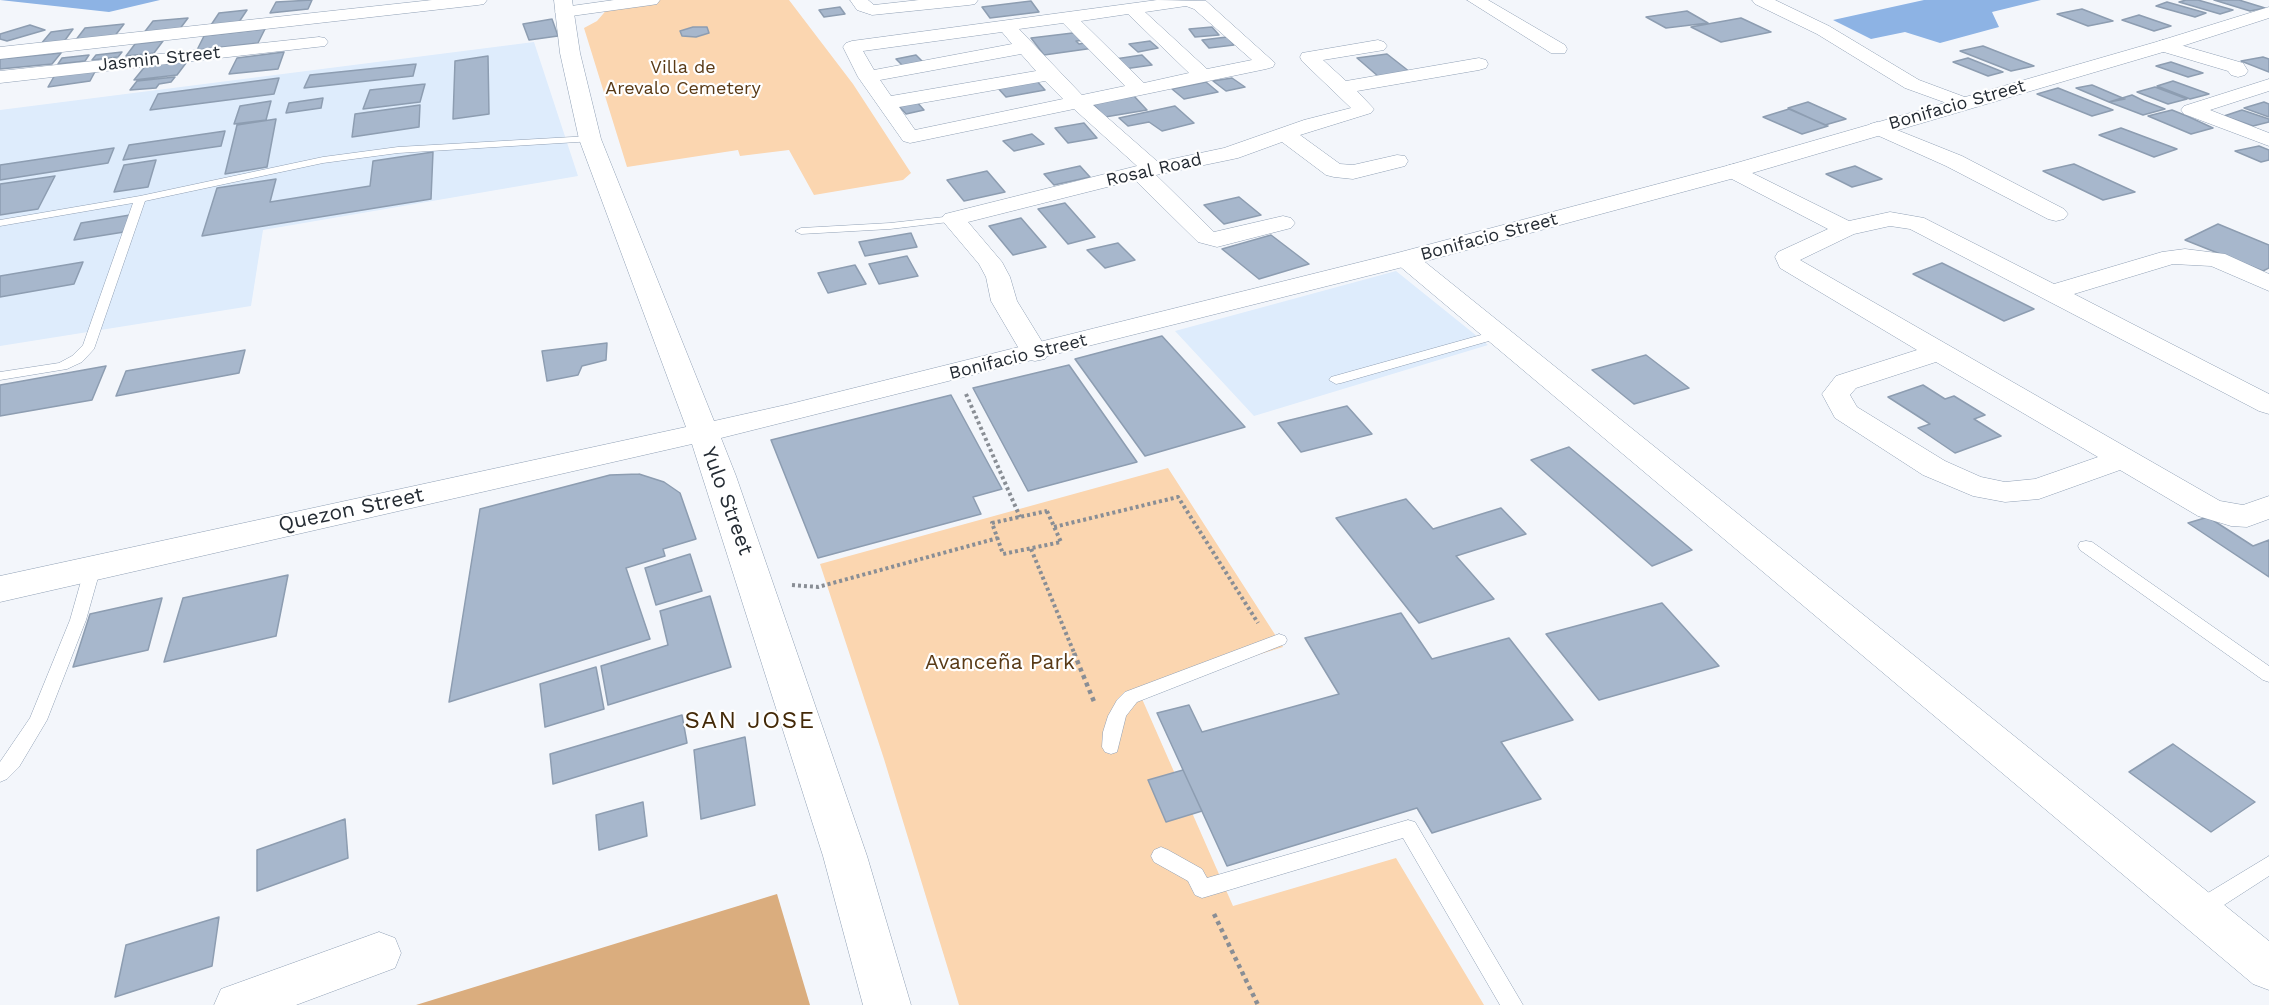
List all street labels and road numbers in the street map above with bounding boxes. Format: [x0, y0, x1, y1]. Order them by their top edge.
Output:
street label: Jasmin Street [97, 42, 221, 76]
street label: Bonifacio Street [1886, 75, 2028, 135]
street label: Rosal Road [1104, 148, 1204, 192]
street label: Bonifacio Street [1418, 208, 1560, 266]
street label: Bonifacio Street [947, 329, 1089, 385]
street label: Yulo Street [696, 443, 758, 559]
street label: Quezon Street [276, 482, 426, 538]

